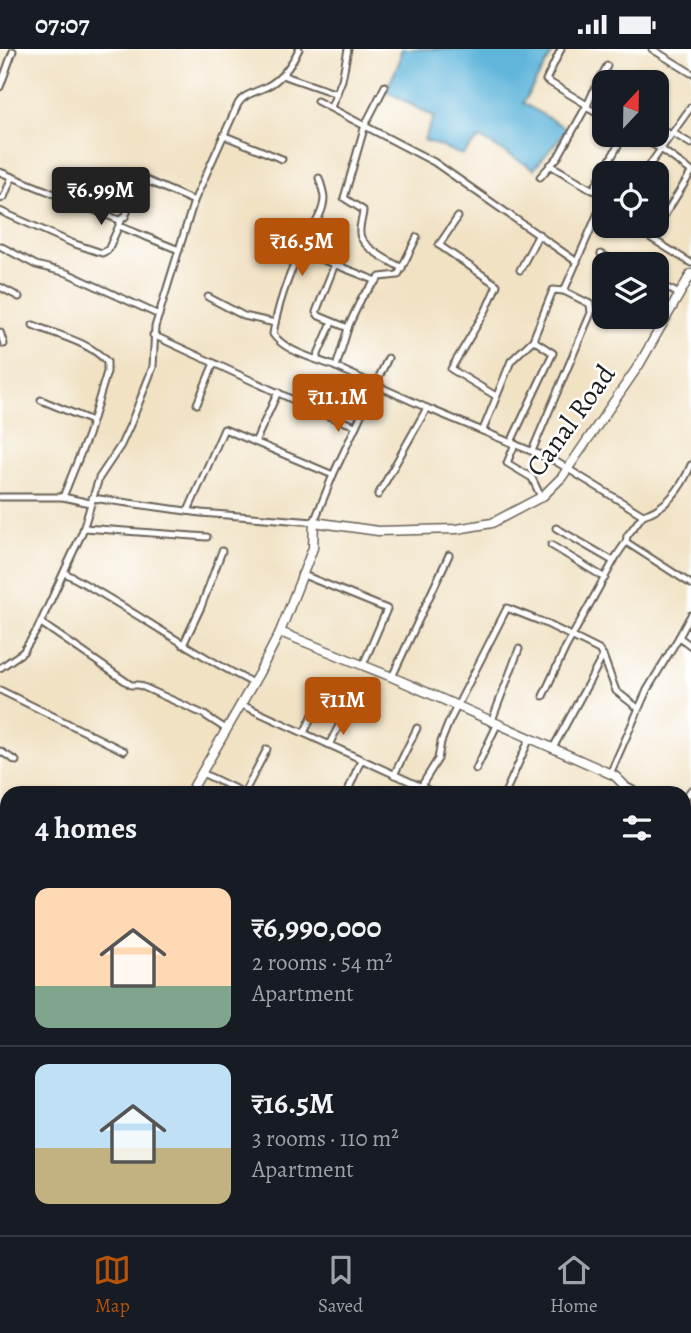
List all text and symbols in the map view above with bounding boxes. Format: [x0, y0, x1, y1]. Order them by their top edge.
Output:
text: 07:07 [35, 7, 90, 42]
north arrow [592, 70, 668, 147]
map controls [592, 70, 669, 329]
button: locate [592, 161, 669, 238]
pin: ₹6.99M [44, 167, 158, 227]
text: ₹6.99M [68, 174, 134, 205]
pin: ₹16.5M [245, 219, 359, 278]
text: ₹16.5M [270, 225, 334, 256]
button: layers [592, 252, 669, 329]
street label: Canal Road [517, 356, 625, 484]
pin: ₹11.1M [281, 375, 395, 434]
text: ₹11.1M [309, 381, 367, 412]
pin: ₹11M [302, 677, 384, 737]
text: ₹11M [321, 684, 365, 715]
text: 4 homes [35, 808, 137, 848]
icon: filters [618, 809, 656, 847]
text: ₹6,990,000 [252, 907, 382, 947]
icon: home [91, 916, 175, 1000]
text: 2 rooms · 54 m² [252, 947, 393, 978]
text: Apartment [252, 978, 354, 1009]
text: ₹16.5M [252, 1083, 334, 1123]
icon: home [91, 1092, 175, 1176]
text: 3 rooms · 110 m² [252, 1123, 399, 1154]
text: Apartment [252, 1154, 354, 1185]
tab: Map [93, 1251, 131, 1319]
tab: Saved [318, 1251, 363, 1319]
tab: Home [550, 1251, 598, 1319]

